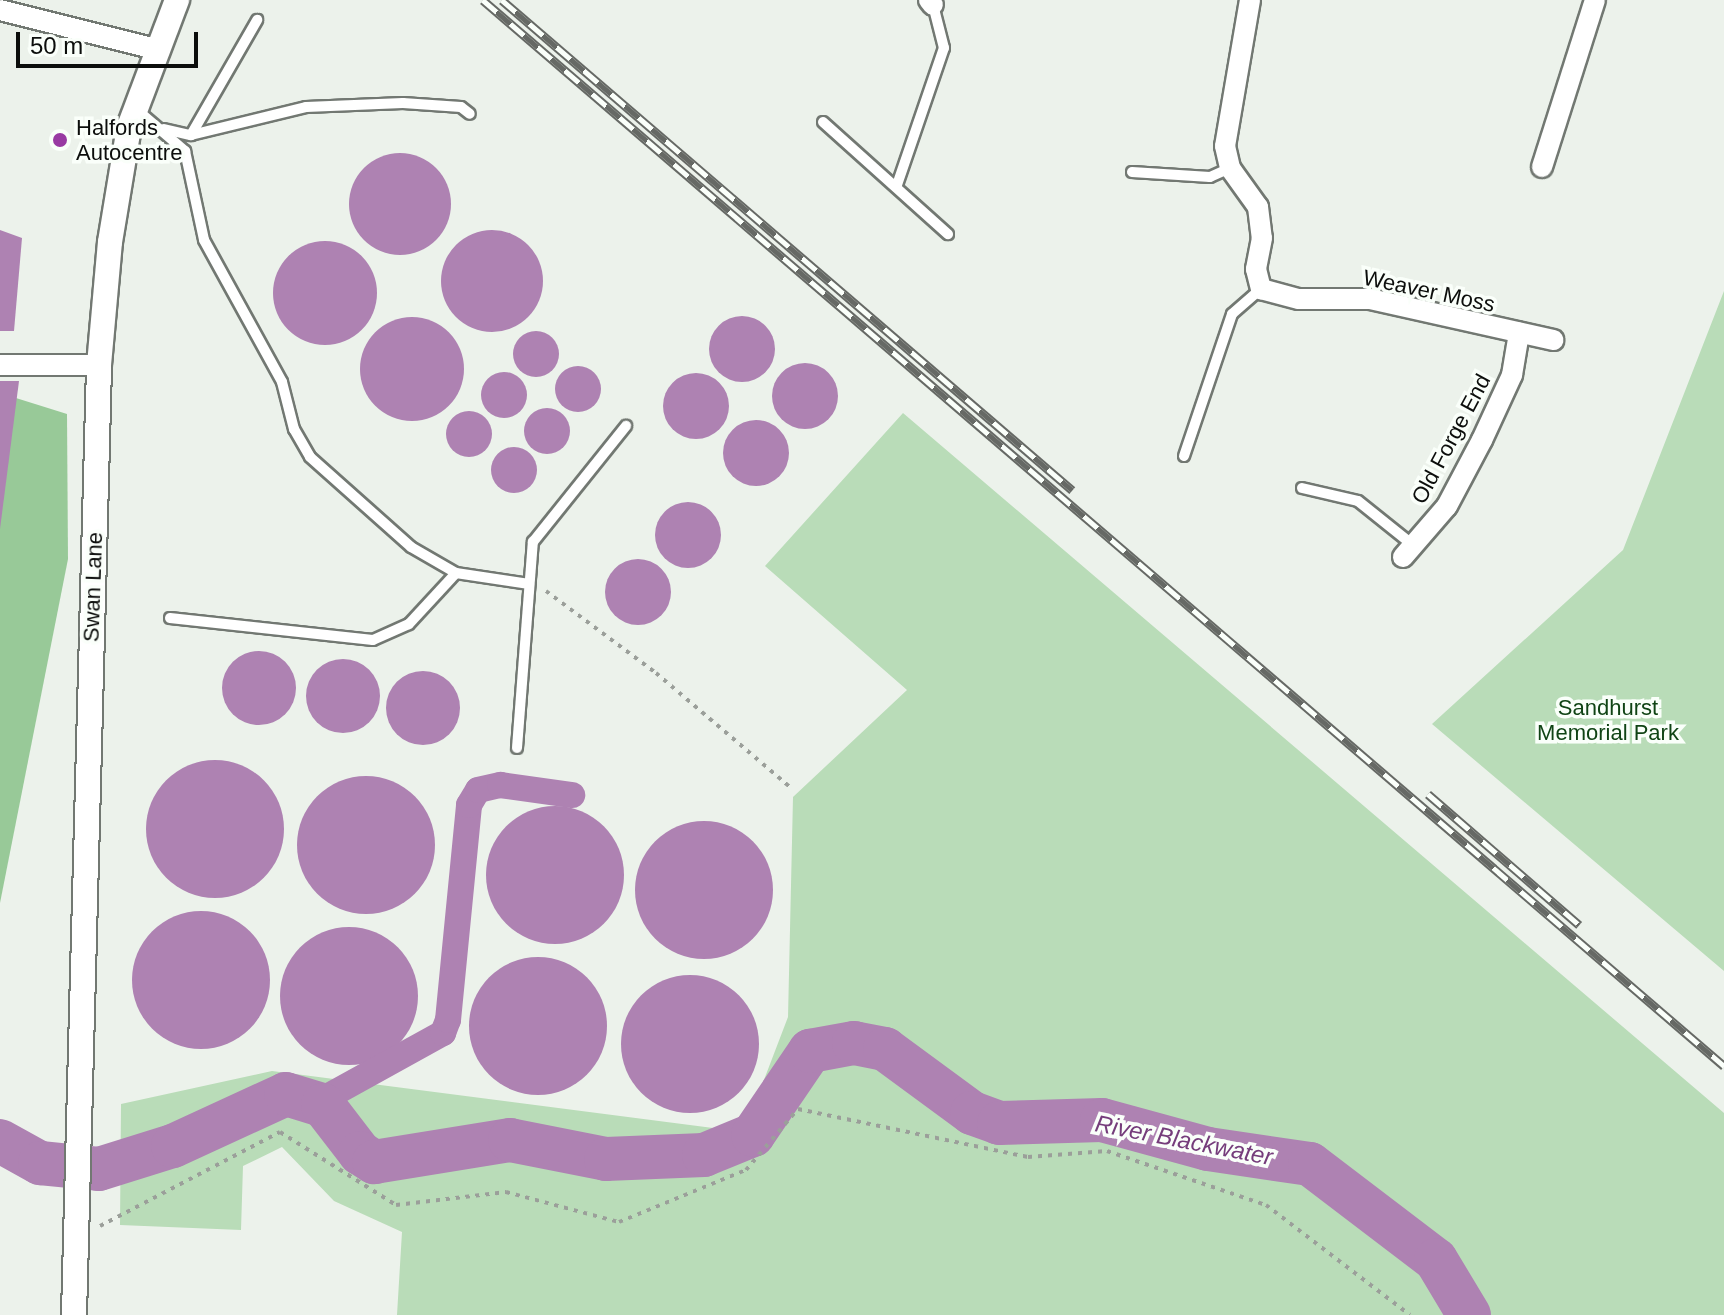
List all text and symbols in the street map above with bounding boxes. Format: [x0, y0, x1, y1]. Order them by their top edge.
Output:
scale bar [20, 16, 202, 66]
text: 50 m [30, 32, 83, 59]
place label: Halfords Autocentre [76, 114, 182, 166]
marker: Halfords Autocentre [51, 131, 69, 149]
street label: Weaver Moss [1361, 264, 1497, 318]
street label: Old Forge End [1406, 370, 1496, 508]
street label: Swan Lane [78, 532, 108, 642]
park label: Sandhurst Memorial Park [1537, 694, 1679, 746]
water label: River Blackwater [1093, 1109, 1275, 1171]

